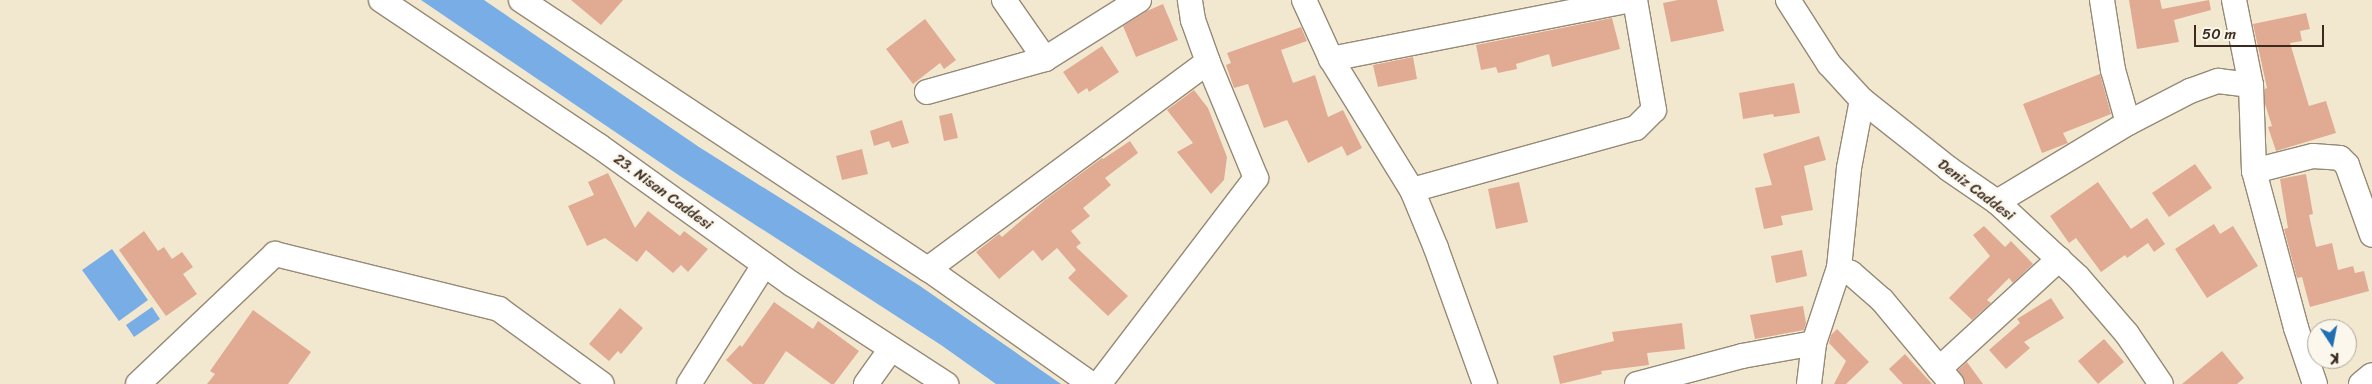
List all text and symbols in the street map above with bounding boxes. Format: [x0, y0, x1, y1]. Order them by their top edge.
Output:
scale bar [2197, 15, 2327, 47]
text: 50 m [2202, 21, 2236, 47]
street label: 23. Nisan Caddesi [610, 150, 716, 234]
street label: Deniz Caddesi [1934, 156, 2018, 224]
north arrow [2307, 319, 2357, 369]
text: K [2328, 345, 2341, 371]

